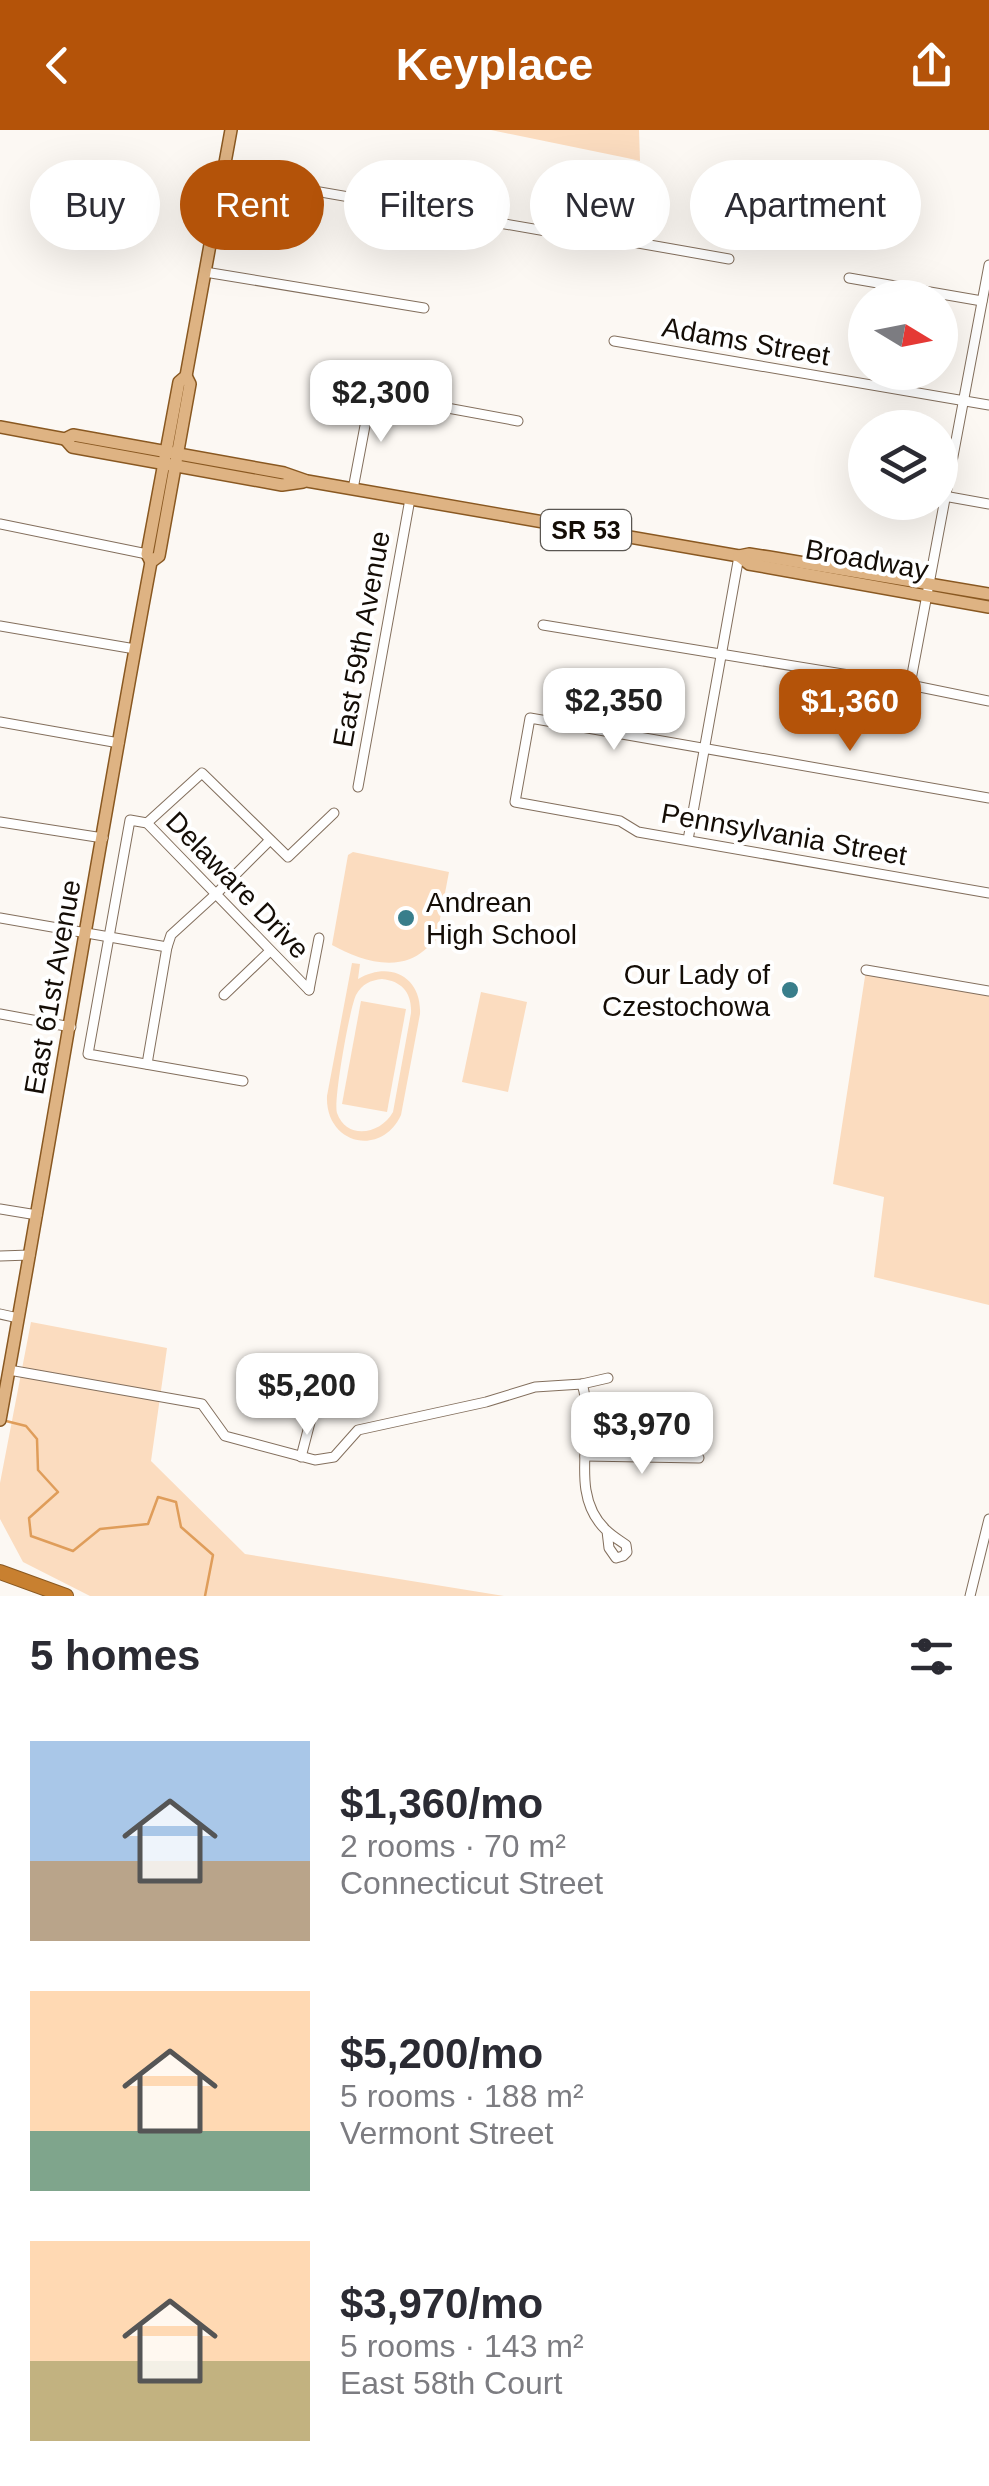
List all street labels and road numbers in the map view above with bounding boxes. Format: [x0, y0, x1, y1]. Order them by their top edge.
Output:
street label: Adams Street [660, 311, 832, 372]
road number: SR 53 [541, 510, 631, 550]
street label: East 59th Avenue [327, 529, 396, 750]
street label: Broadway [803, 533, 931, 586]
street label: Pennsylvania Street [659, 798, 909, 871]
street label: Delaware Drive [160, 806, 315, 965]
street label: East 61st Avenue [18, 877, 87, 1097]

